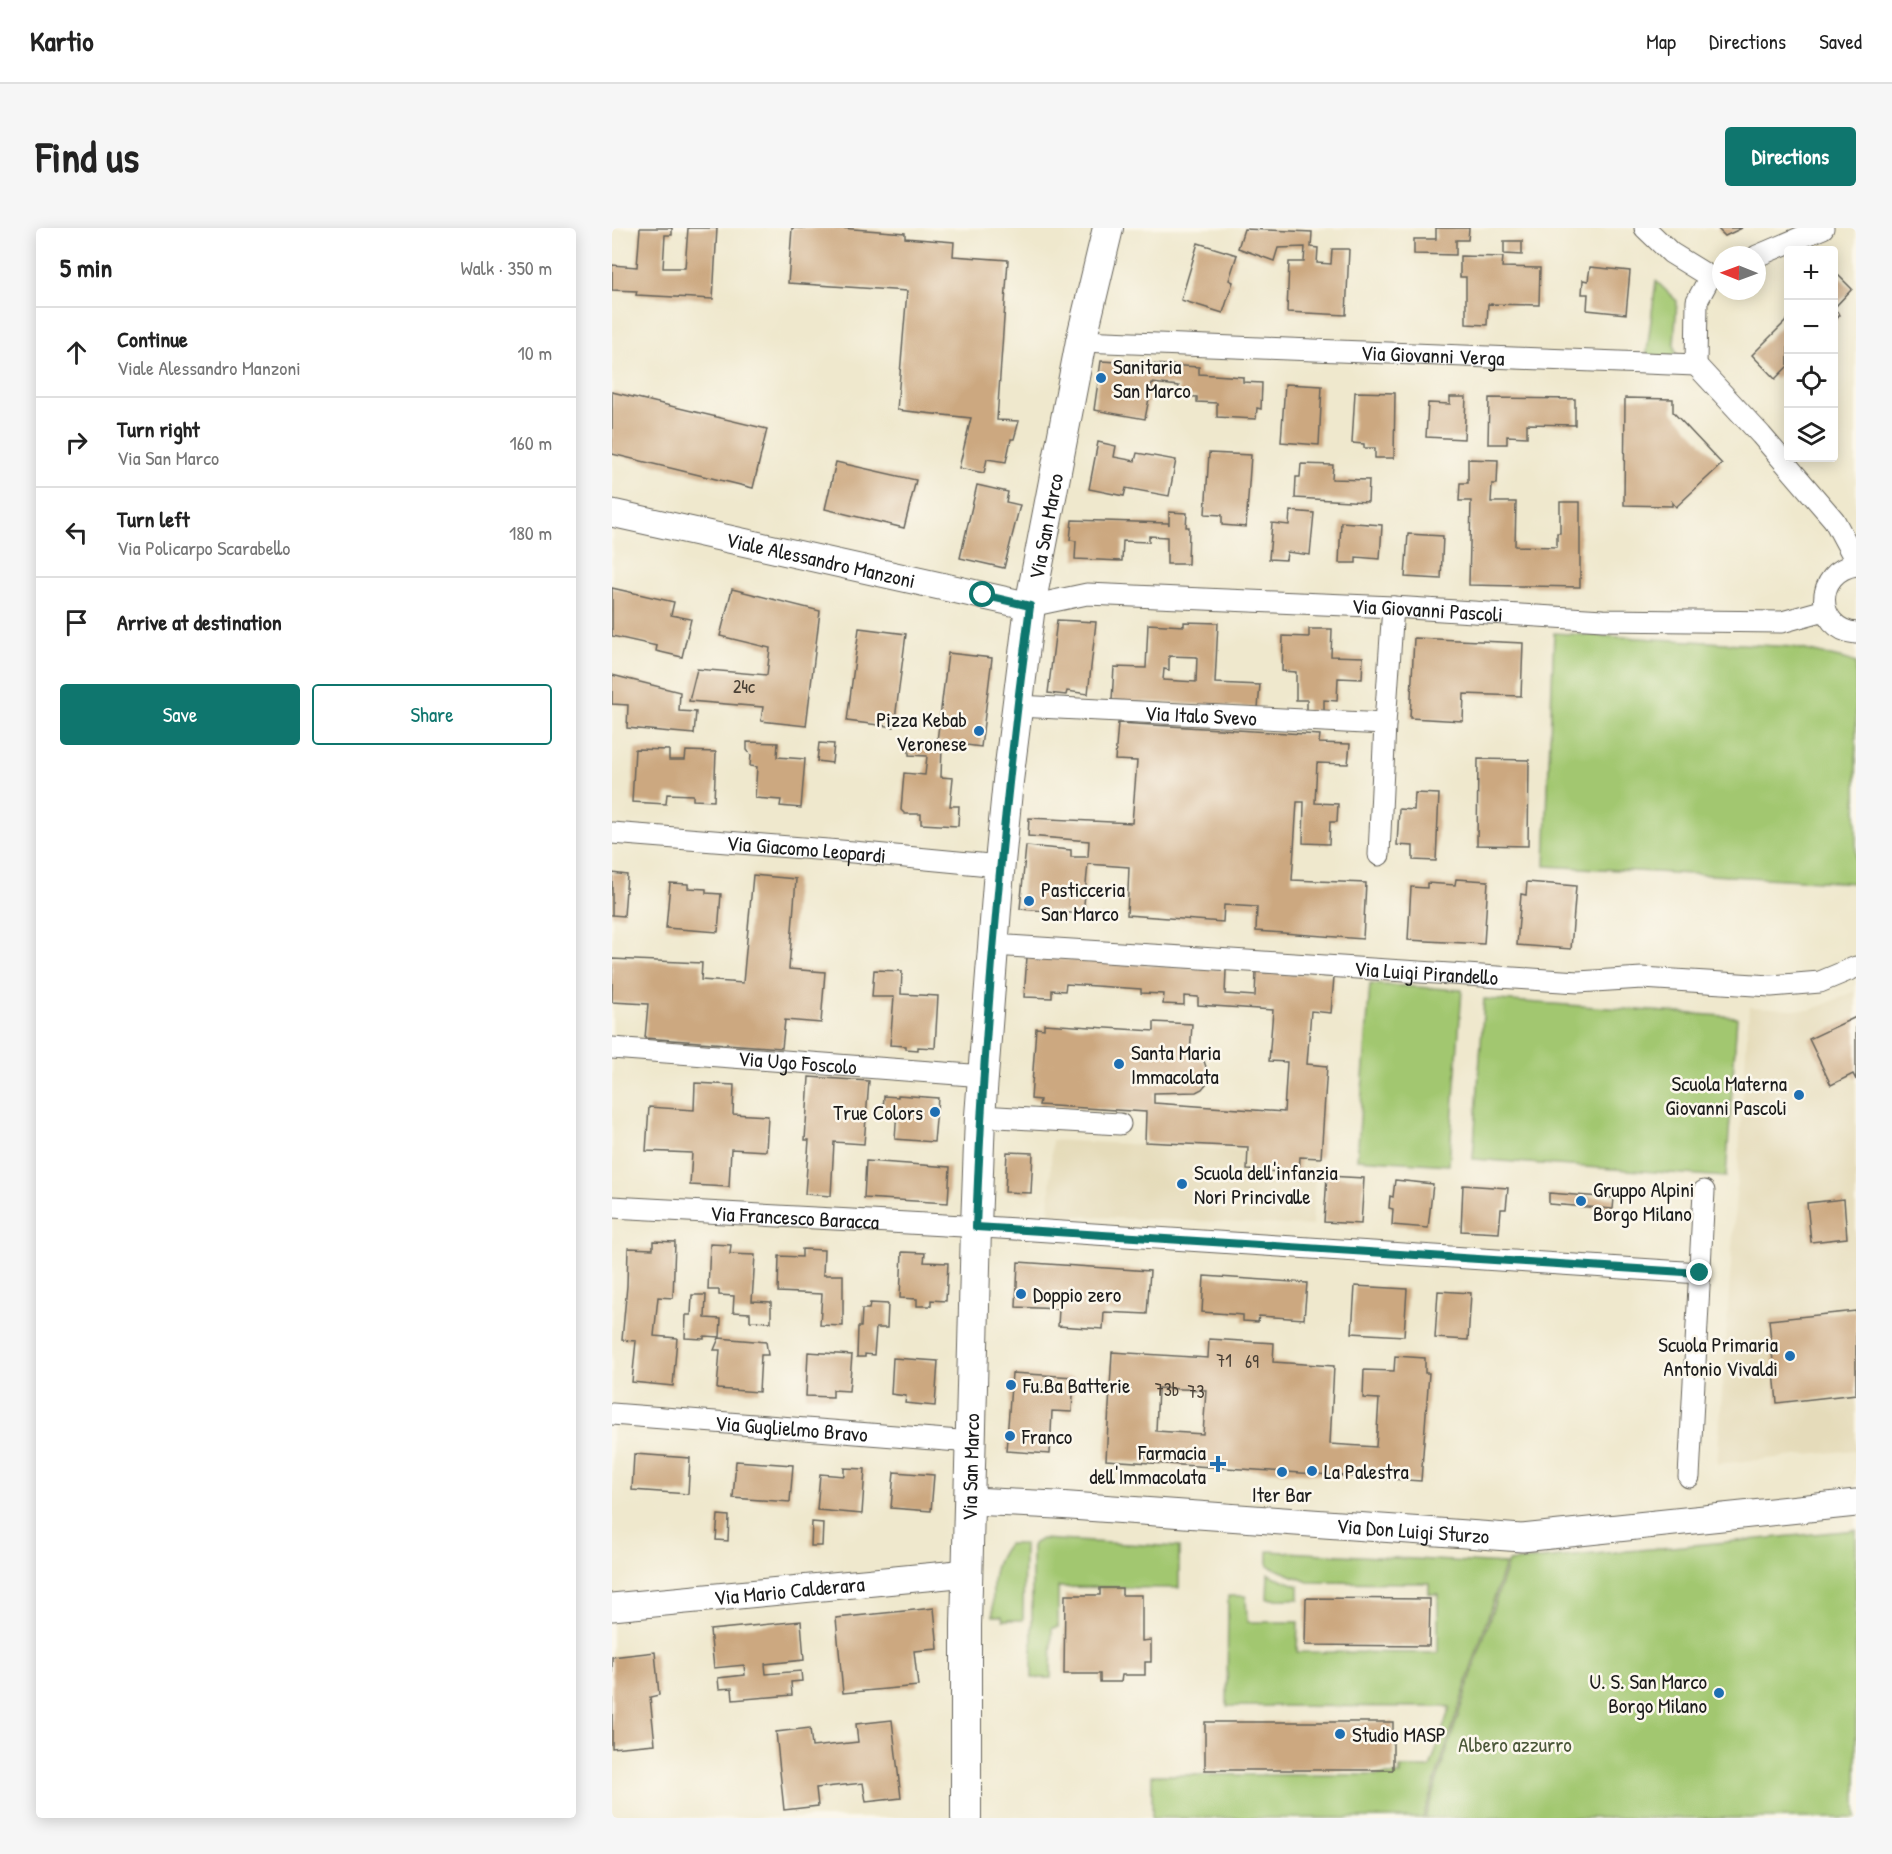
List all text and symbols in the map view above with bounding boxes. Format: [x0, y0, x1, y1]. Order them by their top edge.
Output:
text: Kartio [30, 22, 94, 60]
text: Map [1646, 27, 1676, 56]
text: Directions [1709, 27, 1786, 56]
text: Saved [1819, 27, 1862, 56]
button: Directions [1725, 127, 1856, 186]
text: Find us [36, 128, 139, 185]
north arrow [1712, 246, 1766, 300]
map controls [1784, 246, 1838, 462]
button: + [1784, 246, 1838, 300]
text: 5 min [60, 250, 112, 285]
text: Walk · 350 m [460, 254, 552, 281]
button: − [1784, 300, 1838, 354]
text: Continue [117, 324, 188, 354]
icon: ahead [60, 336, 93, 369]
street label: Via Giovanni Verga [1360, 337, 1505, 372]
text: 10 m [518, 339, 552, 366]
place label: Sanitaria San Marco [1113, 352, 1191, 405]
text: Viale Alessandro Manzoni [117, 354, 301, 381]
button: locate [1784, 354, 1838, 408]
marker: Sanitaria San Marco [1094, 371, 1108, 385]
button: layers [1784, 408, 1838, 462]
text: Turn right [117, 414, 200, 444]
icon: right [60, 426, 93, 459]
text: 160 m [510, 429, 552, 456]
text: Via San Marco [117, 444, 219, 471]
street label: Via San Marco [1021, 471, 1070, 582]
text: Turn left [117, 504, 190, 534]
icon: left [60, 516, 93, 549]
text: 180 m [509, 519, 552, 546]
street label: Viale Alessandro Manzoni [723, 524, 918, 595]
text: Via Policarpo Scarabello [117, 534, 290, 561]
route start [969, 581, 995, 607]
street label: Via Giovanni Pascoli [1351, 591, 1504, 628]
icon: arrive [60, 606, 93, 639]
text: Arrive at destination [117, 607, 282, 637]
house number: 24c [733, 674, 755, 699]
button: Save [60, 684, 300, 745]
button: Share [312, 684, 552, 745]
street label: Via Italo Svevo [1144, 698, 1258, 732]
place label: Pizza Kebab Veronese [876, 705, 967, 758]
marker: Pizza Kebab Veronese [972, 724, 986, 738]
street label: Via Giacomo Leopardi [726, 828, 887, 870]
place label: Pasticceria San Marco [1041, 875, 1125, 928]
marker: Pasticceria San Marco [1022, 894, 1036, 908]
street label: Via Luigi Pirandello [1353, 953, 1499, 991]
place label: Santa Maria Immacolata [1131, 1038, 1220, 1091]
street label: Via Ugo Foscolo [737, 1043, 858, 1081]
marker: Santa Maria Immacolata [1112, 1057, 1126, 1071]
place label: Scuola Materna Giovanni Pascoli [1665, 1069, 1787, 1122]
marker: Scuola Materna Giovanni Pascoli [1792, 1088, 1806, 1102]
place label: True Colors [833, 1098, 923, 1127]
marker: True Colors [928, 1105, 942, 1119]
place label: Scuola dell'infanzia Nori Princivalle [1194, 1158, 1338, 1211]
place label: Gruppo Alpini Borgo Milano [1593, 1175, 1695, 1228]
marker: Scuola dell'infanzia Nori Princivalle [1175, 1177, 1189, 1191]
marker: Gruppo Alpini Borgo Milano [1574, 1194, 1588, 1208]
street label: Via Francesco Baracca [709, 1198, 880, 1236]
route end [1686, 1259, 1712, 1285]
place label: Doppio zero [1033, 1280, 1121, 1309]
marker: Doppio zero [1014, 1287, 1028, 1301]
place label: Scuola Primaria Antonio Vivaldi [1658, 1330, 1778, 1383]
house number: 71 [1216, 1348, 1232, 1373]
house number: 69 [1245, 1349, 1259, 1374]
marker: Scuola Primaria Antonio Vivaldi [1783, 1349, 1797, 1363]
place label: Fu.Ba Batterie [1022, 1371, 1130, 1400]
house number: 73b [1155, 1377, 1179, 1402]
marker: Fu.Ba Batterie [1004, 1378, 1018, 1392]
house number: 73 [1188, 1379, 1204, 1404]
street label: Via Guglielmo Bravo [714, 1408, 869, 1448]
street label: Via San Marco [954, 1413, 986, 1521]
place label: Franco [1021, 1422, 1072, 1451]
marker: Franco [1003, 1429, 1017, 1443]
place label: Farmacia dell'Immacolata [1089, 1438, 1206, 1491]
marker: Farmacia dell'Immacolata [1211, 1457, 1225, 1471]
place label: La Palestra [1324, 1457, 1409, 1486]
marker: La Palestra [1305, 1464, 1319, 1478]
marker: Iter Bar [1275, 1465, 1289, 1479]
place label: Iter Bar [1252, 1480, 1312, 1509]
street label: Via Don Luigi Sturzo [1336, 1510, 1490, 1550]
street label: Via Mario Calderara [713, 1568, 866, 1612]
place label: U. S. San Marco Borgo Milano [1590, 1667, 1707, 1720]
marker: U. S. San Marco Borgo Milano [1712, 1686, 1726, 1700]
place label: Studio MASP [1352, 1720, 1446, 1749]
marker: Studio MASP [1333, 1727, 1347, 1741]
park label: Albero azzurro [1458, 1730, 1572, 1759]

